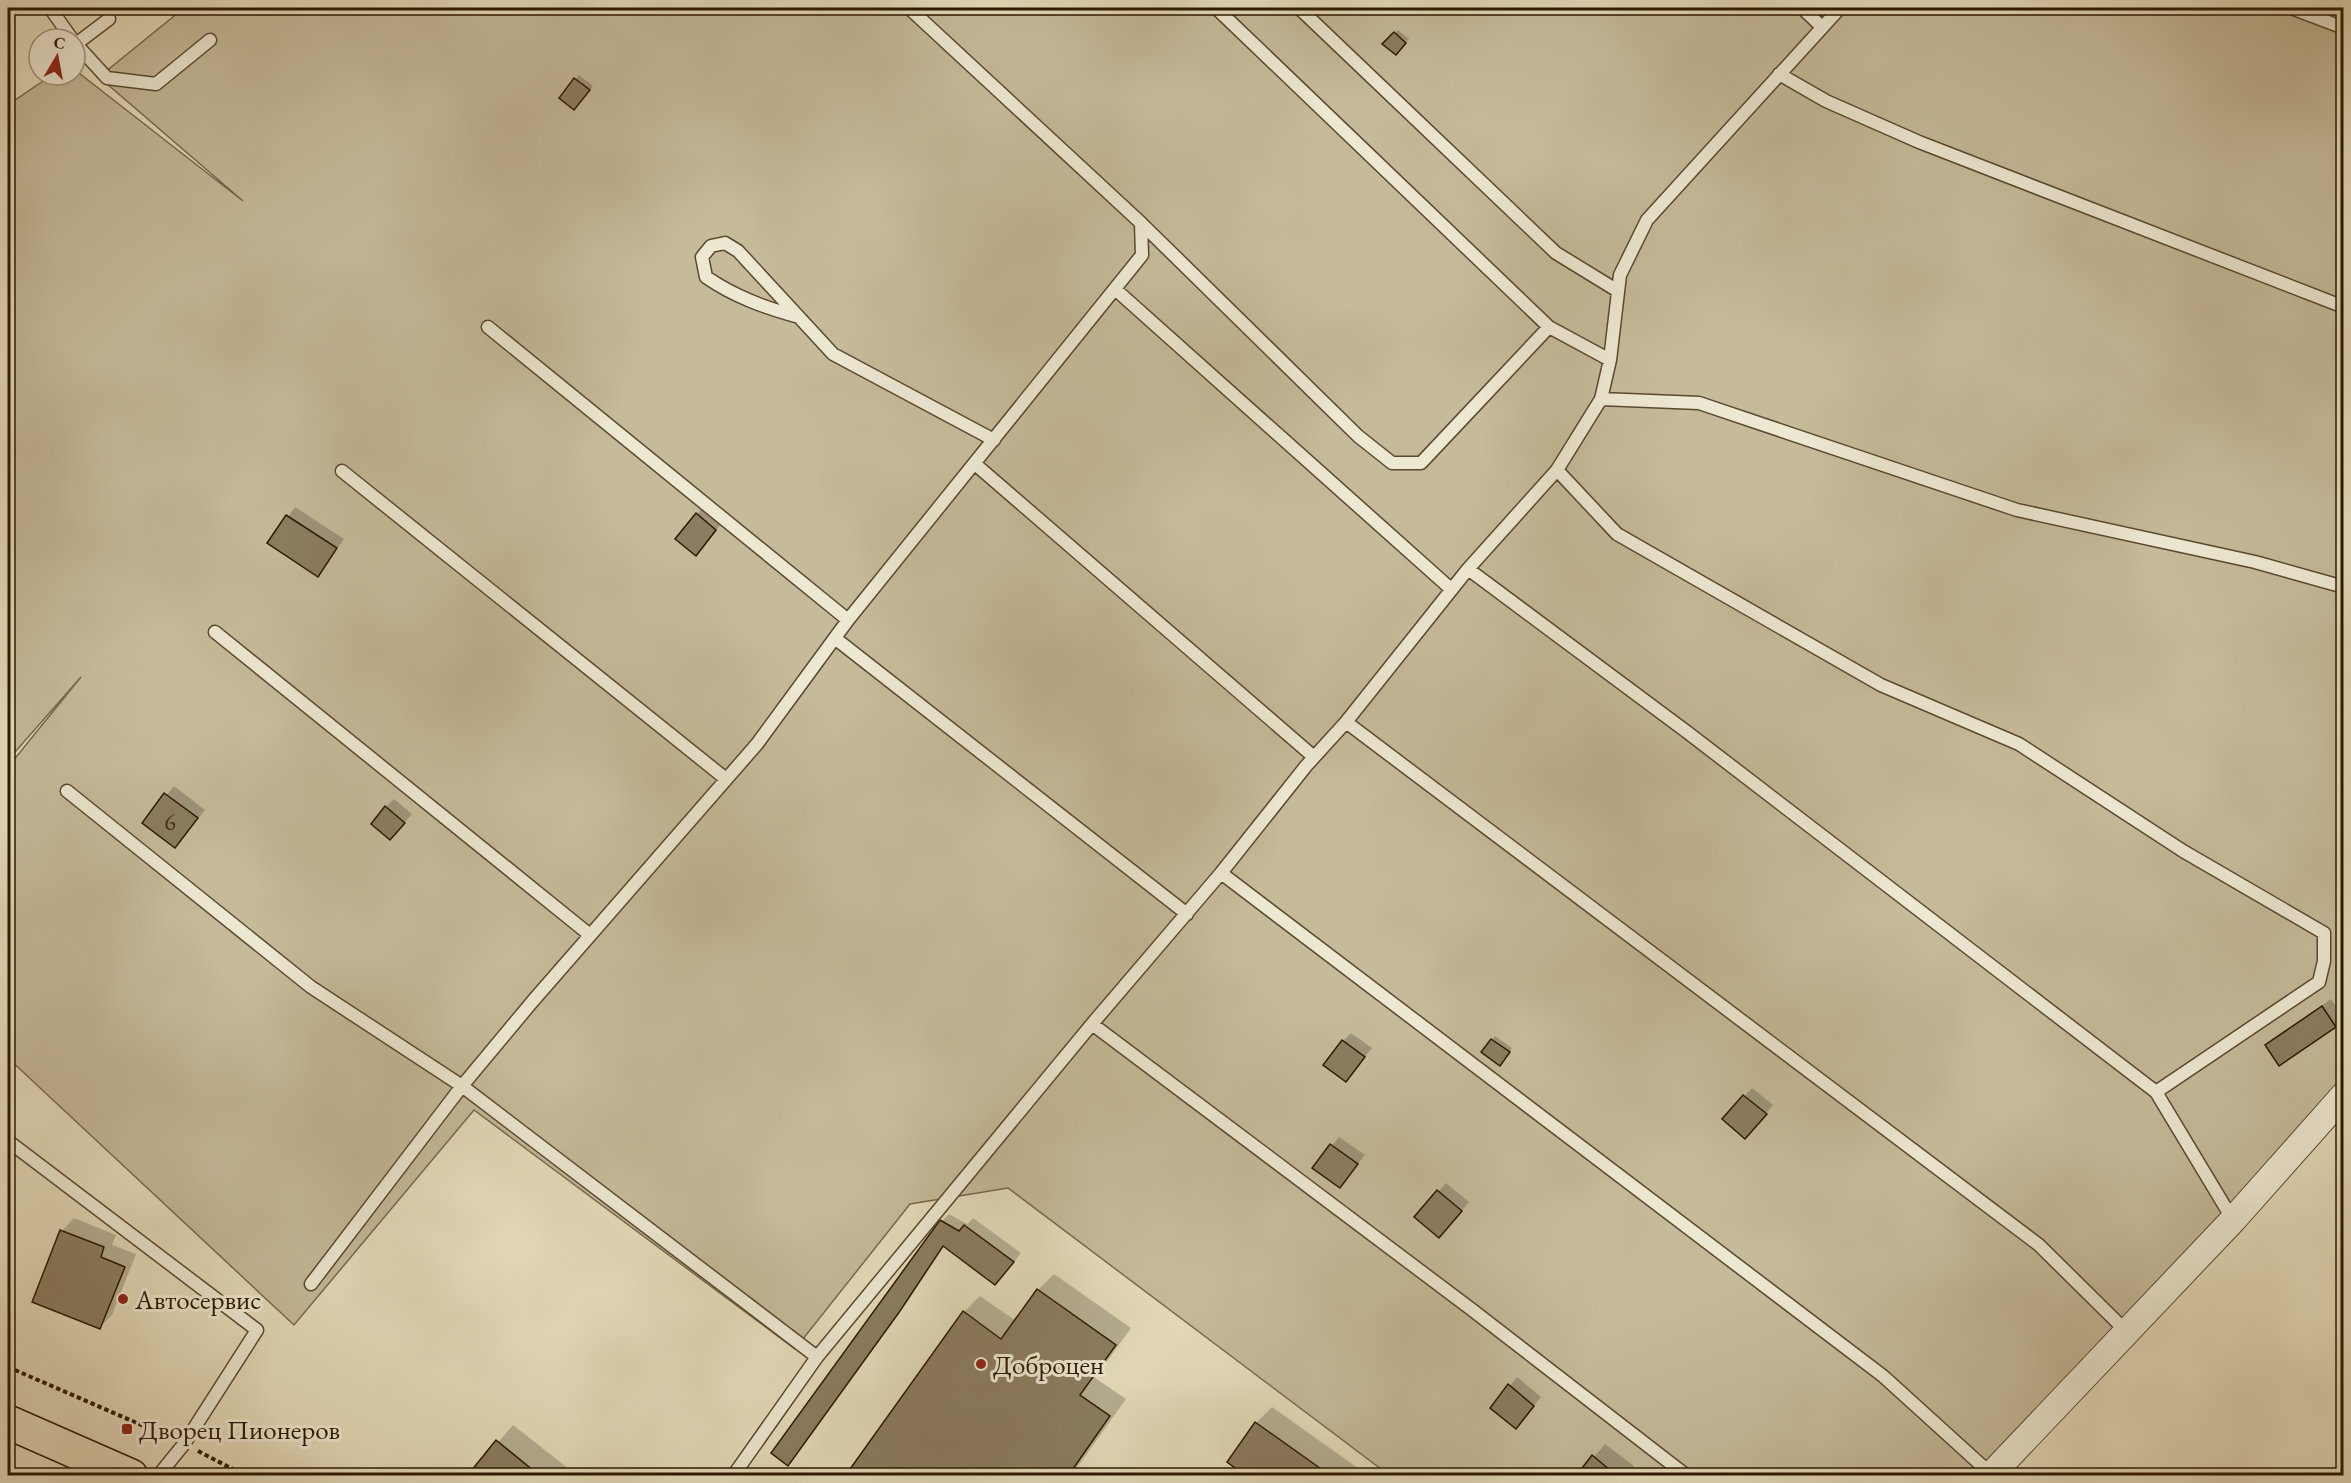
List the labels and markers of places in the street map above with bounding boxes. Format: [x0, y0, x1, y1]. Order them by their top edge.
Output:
place label: Автосервис [134, 1282, 261, 1317]
marker: Автосервис [116, 1292, 130, 1306]
place label: Доброцен [993, 1347, 1104, 1382]
marker: Доброцен [974, 1357, 988, 1371]
place label: Дворец Пионеров [139, 1412, 340, 1447]
marker: Дворец Пионеров [120, 1422, 134, 1436]

